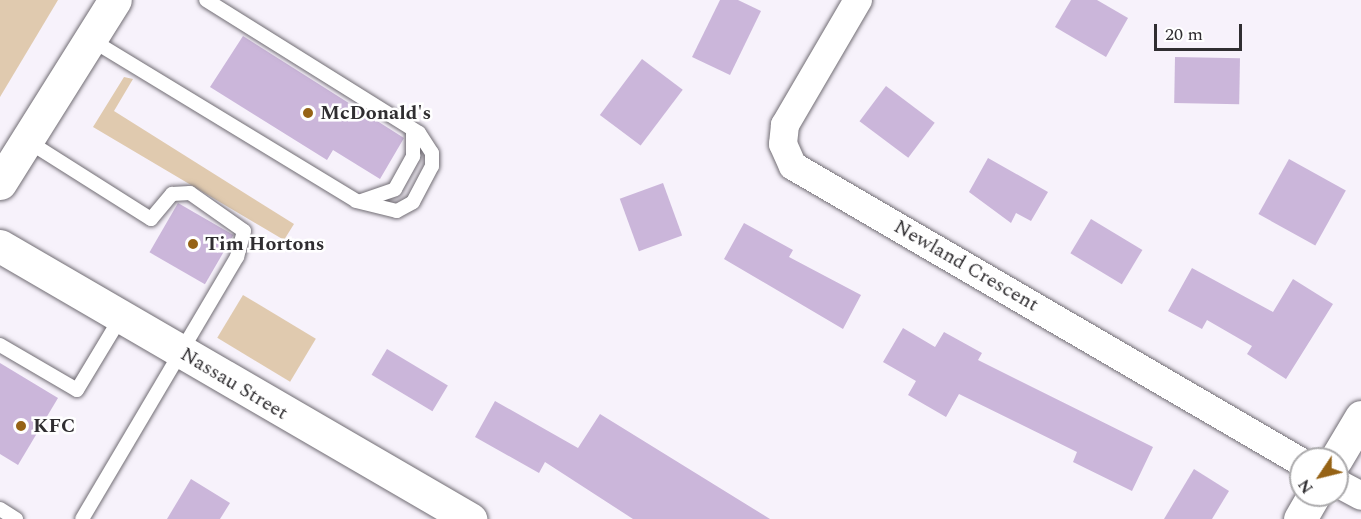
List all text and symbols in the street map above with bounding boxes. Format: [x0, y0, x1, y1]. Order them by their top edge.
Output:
scale bar [1157, 12, 1246, 50]
text: 20 m [1165, 21, 1203, 48]
place label: McDonald's [320, 101, 431, 125]
marker: McDonald's [301, 106, 315, 120]
street label: Newland Crescent [889, 215, 1043, 317]
place label: Tim Hortons [205, 232, 324, 256]
marker: Tim Hortons [186, 237, 200, 251]
street label: Nassau Street [176, 343, 292, 425]
place label: KFC [33, 414, 75, 438]
marker: KFC [14, 419, 28, 433]
north arrow [1289, 447, 1349, 507]
text: N [1292, 474, 1319, 498]

